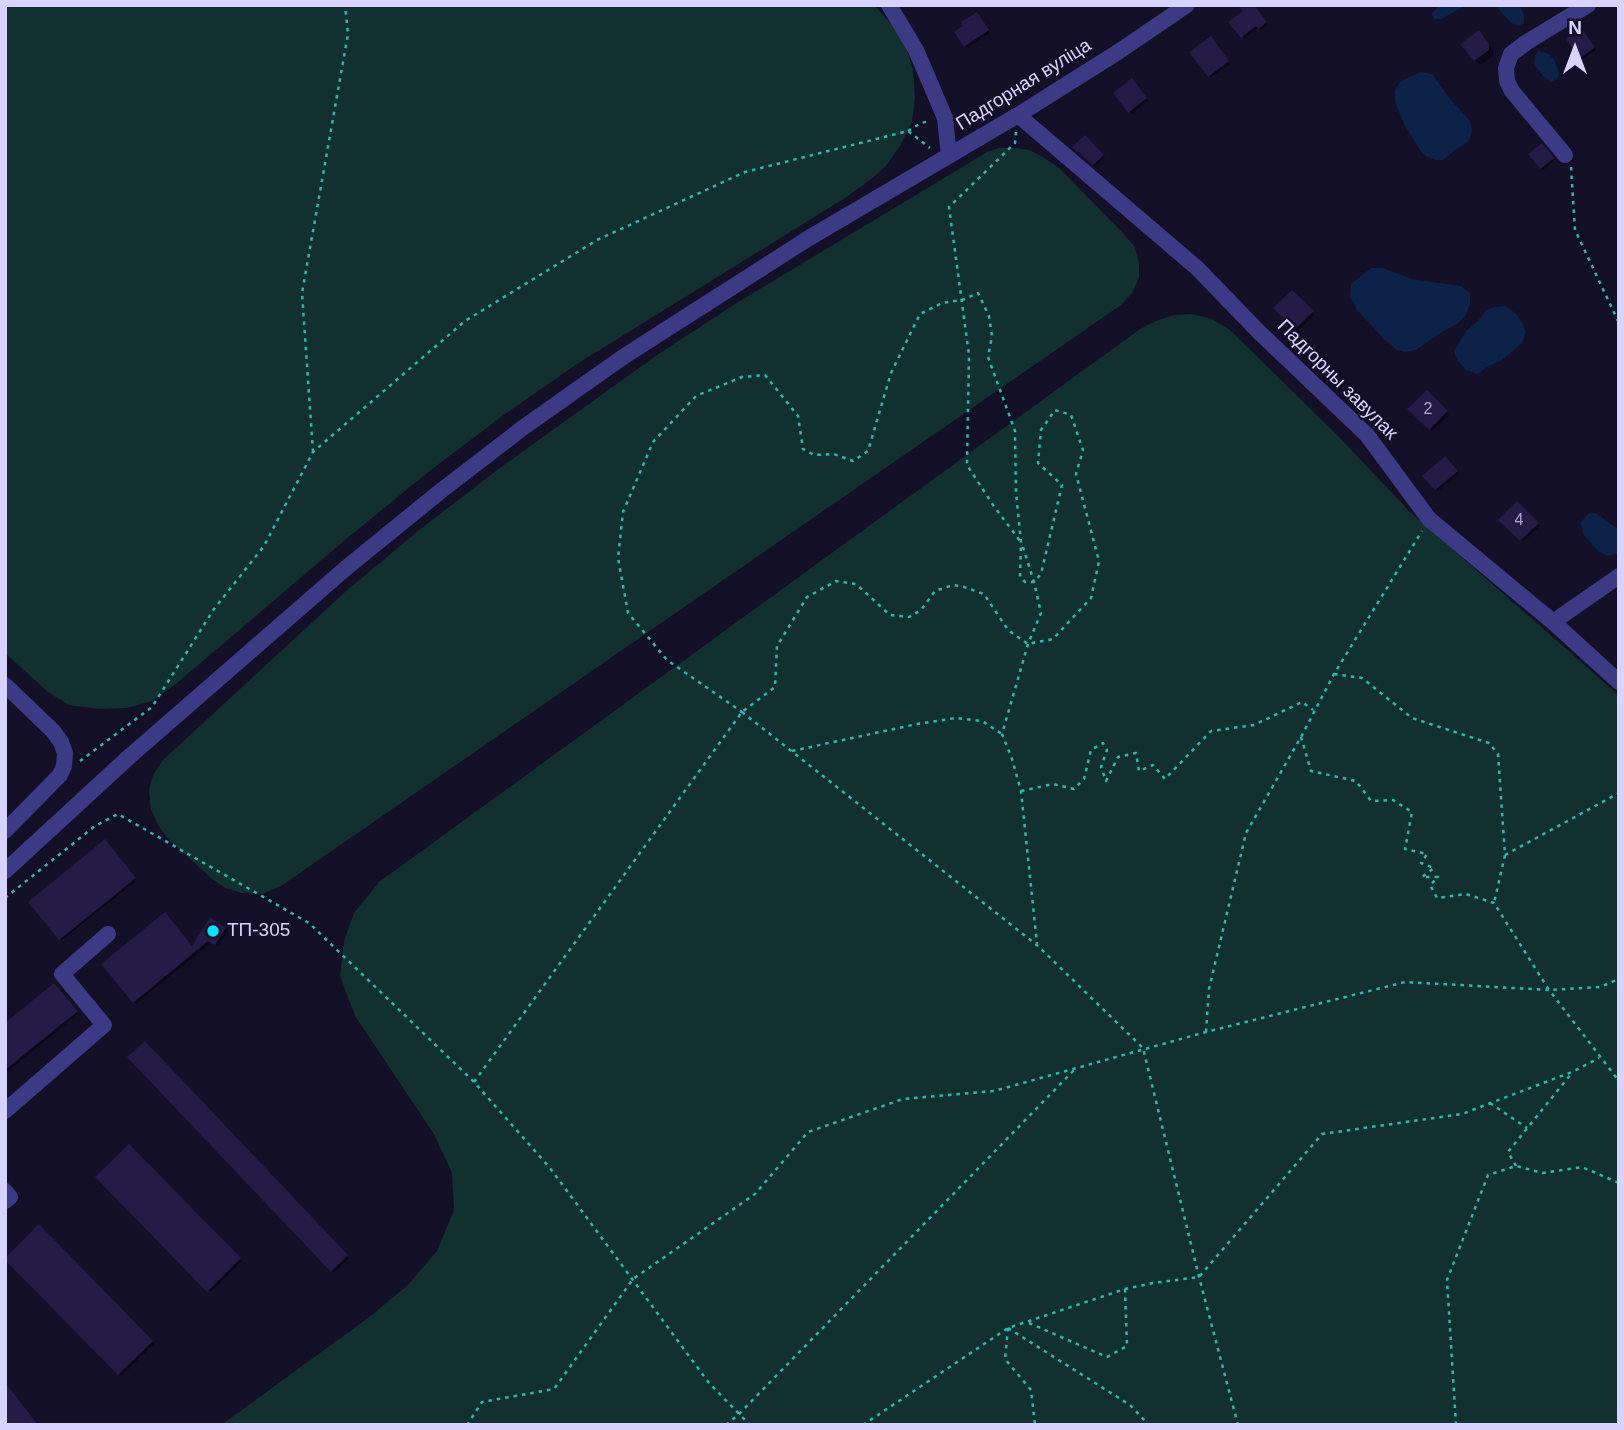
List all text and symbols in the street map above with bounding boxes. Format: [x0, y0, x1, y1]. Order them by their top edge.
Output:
north arrow [1540, 14, 1610, 84]
text: N [1568, 17, 1582, 38]
street label: Падгорная вуліца [952, 34, 1096, 136]
street label: Падгорны завулак [1272, 315, 1402, 445]
house number: 2 [1424, 400, 1432, 420]
house number: 4 [1515, 511, 1523, 531]
place label: ТП-305 [227, 920, 290, 942]
marker: ТП-305 [205, 923, 221, 939]

